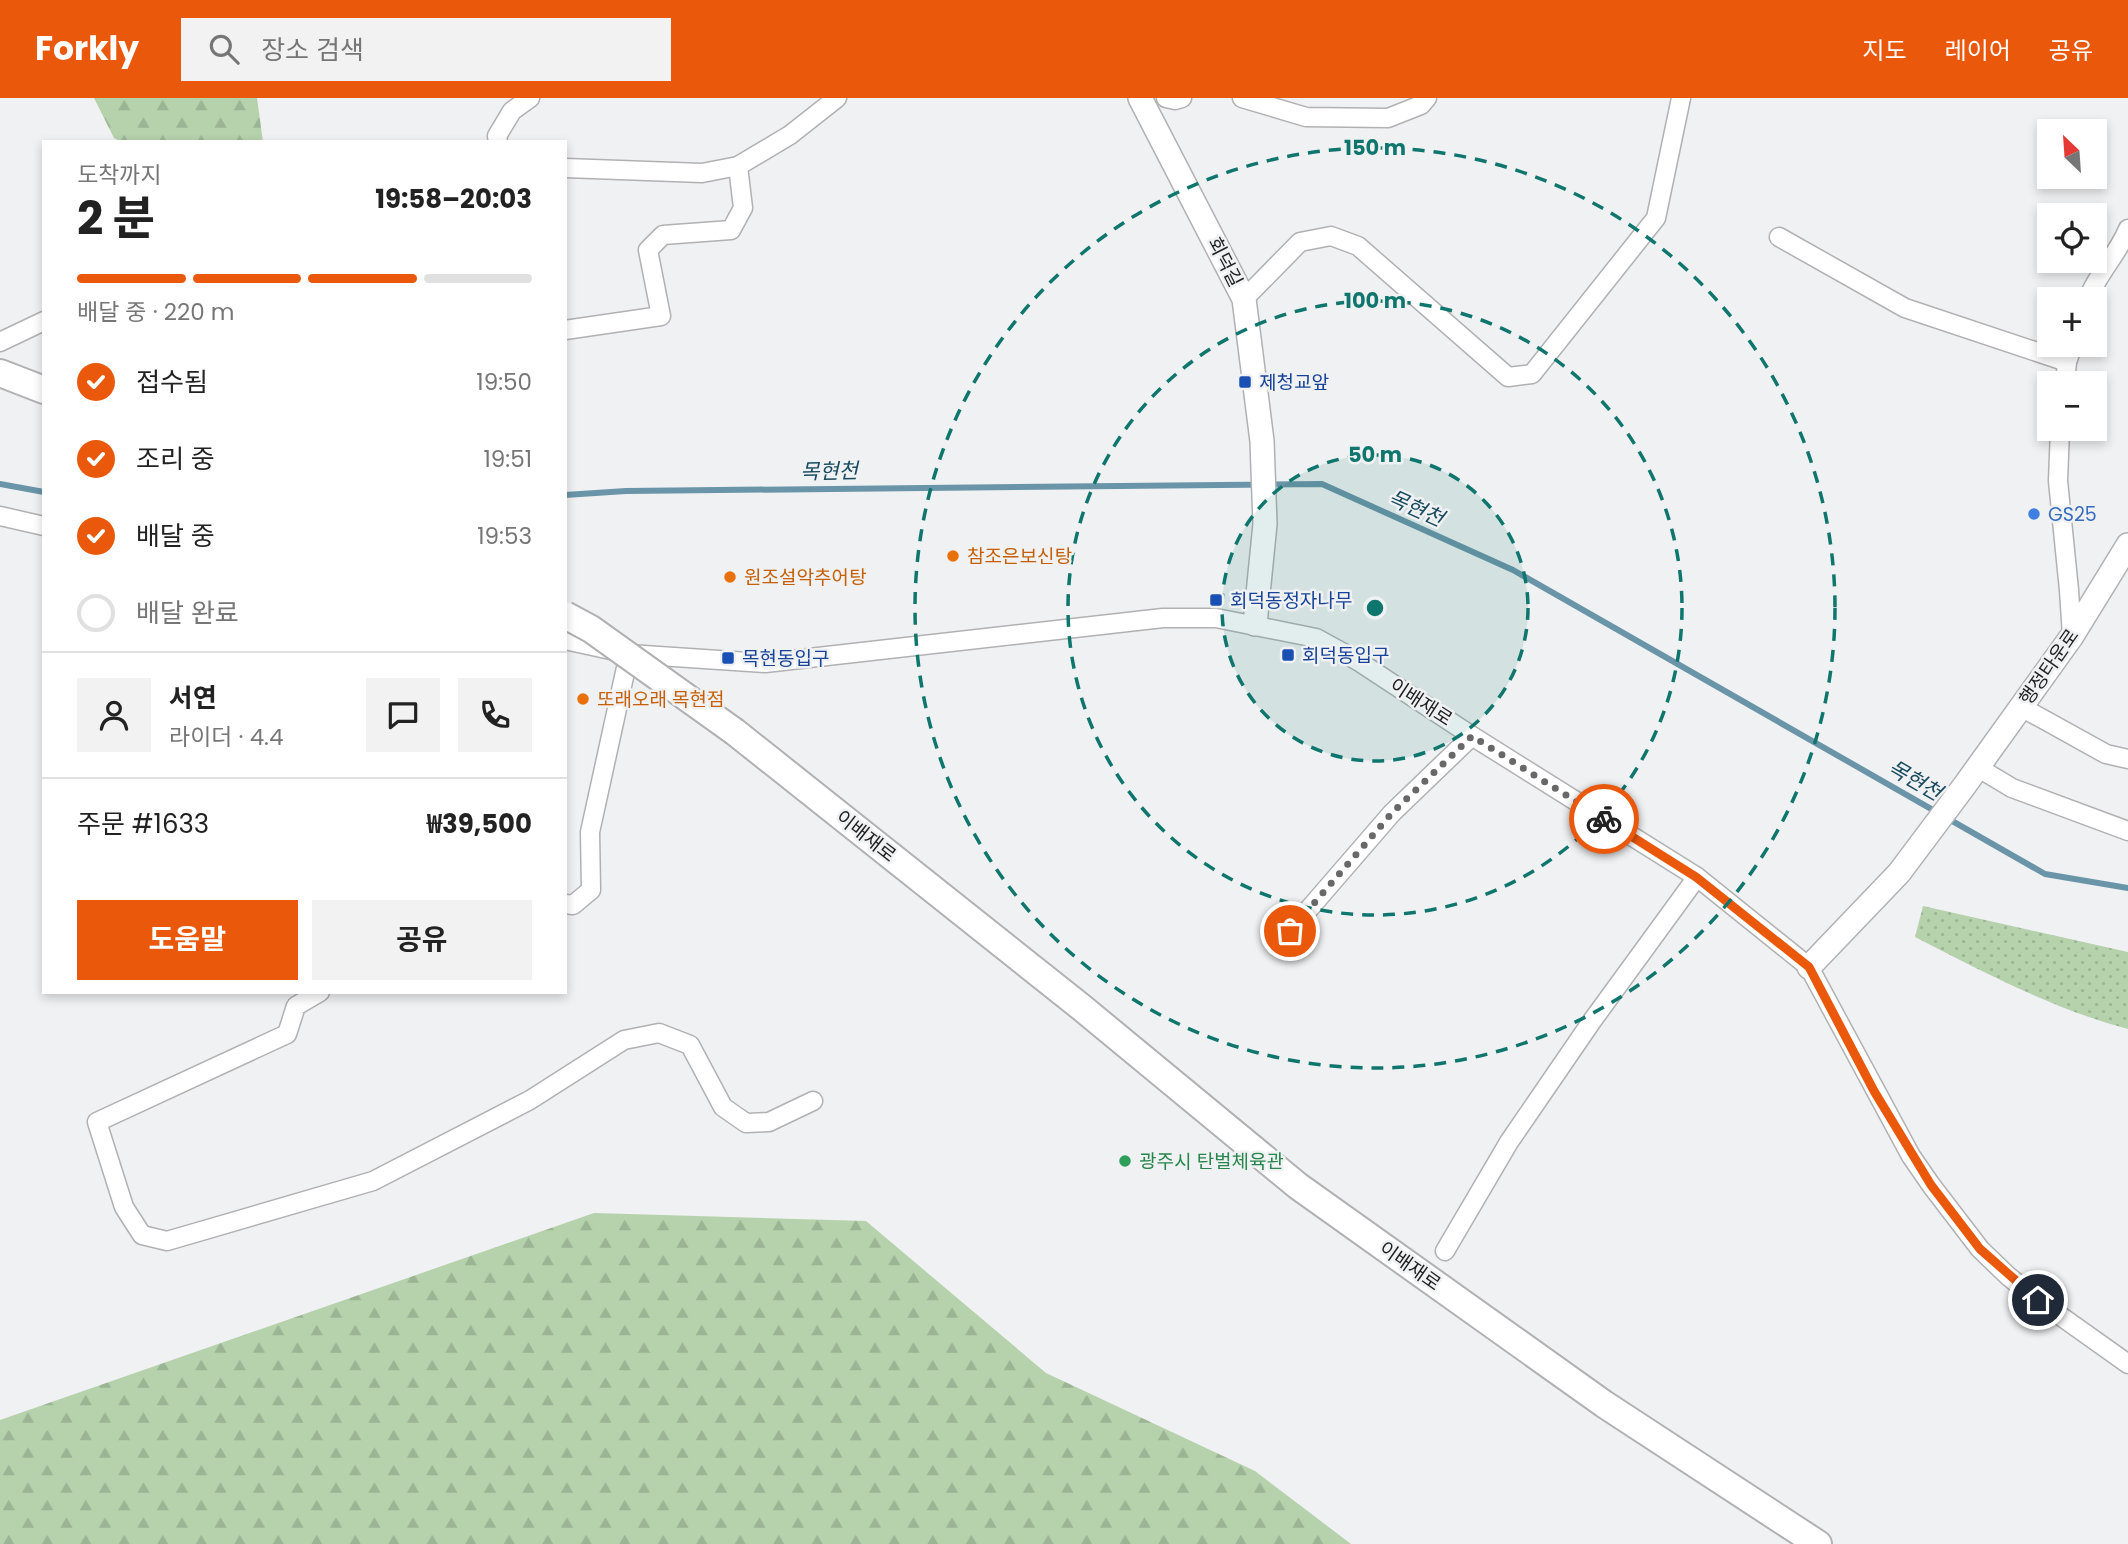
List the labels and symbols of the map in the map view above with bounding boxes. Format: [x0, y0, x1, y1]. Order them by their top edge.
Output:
north arrow [2037, 119, 2107, 189]
text: 150 m [1344, 133, 1406, 162]
street label: 회덕길 [1201, 233, 1249, 291]
text: 100 m [1344, 286, 1406, 315]
place label: 제청교앞 [1259, 369, 1329, 396]
marker: 제청교앞 [1237, 374, 1253, 390]
text: 50 m [1348, 440, 1402, 469]
water label: 목현천 [800, 456, 861, 486]
water label: 목현천 [1384, 483, 1451, 534]
place label: GS25 [2048, 501, 2097, 528]
marker: GS25 [2026, 506, 2042, 522]
place label: 참조은보신탕 [967, 543, 1072, 570]
marker: 참조은보신탕 [945, 548, 961, 564]
place label: 원조설악추어탕 [744, 564, 867, 591]
marker: 원조설악추어탕 [722, 569, 738, 585]
place label: 회덕동정자나무 [1230, 587, 1352, 614]
marker: 회덕동정자나무 [1208, 592, 1224, 608]
centre of rings [1363, 596, 1387, 620]
street label: 행정타운로 [2013, 623, 2085, 711]
place label: 회덕동입구 [1302, 642, 1389, 669]
place label: 목현동입구 [742, 645, 829, 672]
marker: 회덕동입구 [1280, 647, 1296, 663]
marker: 목현동입구 [720, 650, 736, 666]
street label: 이배재로 [1384, 672, 1458, 732]
place label: 또래오래 목현점 [597, 686, 724, 713]
marker: 또래오래 목현점 [575, 691, 591, 707]
water label: 목현천 [1883, 753, 1950, 808]
courier [1569, 784, 1639, 854]
street label: 이배재로 [830, 804, 902, 868]
pin [1260, 901, 1320, 961]
place label: 광주시 탄벌체육관 [1139, 1148, 1284, 1175]
marker: 광주시 탄벌체육관 [1117, 1153, 1133, 1169]
street label: 이배재로 [1374, 1235, 1446, 1297]
pin [2008, 1270, 2068, 1330]

